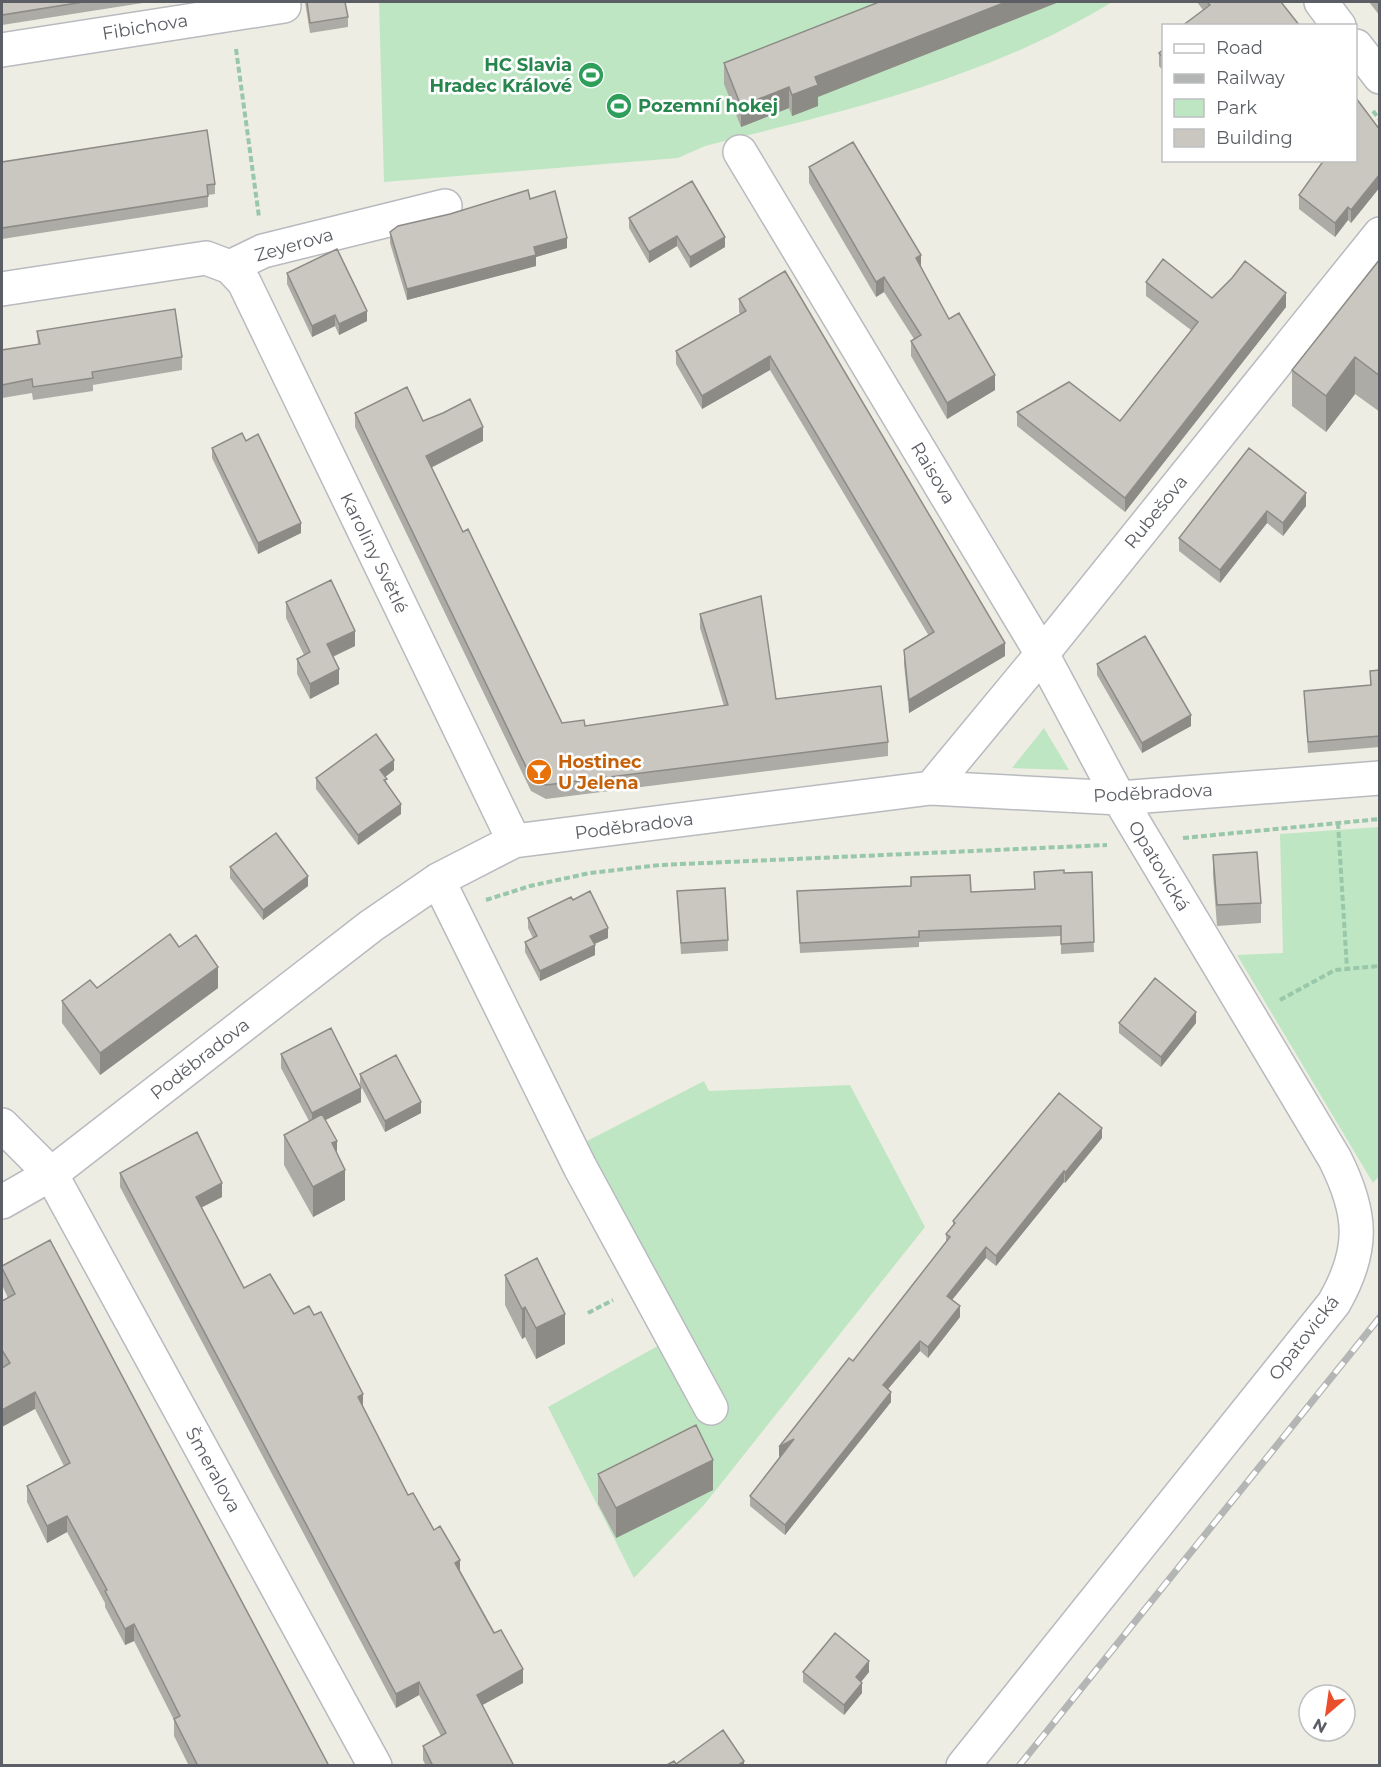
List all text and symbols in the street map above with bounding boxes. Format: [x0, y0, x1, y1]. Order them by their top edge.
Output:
street label: Fibichova [101, 9, 189, 45]
legend [1162, 24, 1357, 162]
text: Road [1216, 37, 1263, 59]
place label: HC Slavia Hradec Králové [430, 54, 572, 97]
sports icon: HC Slavia Hradec Králové [576, 60, 606, 90]
text: Railway [1216, 67, 1285, 89]
sports icon: Pozemní hokej [604, 91, 634, 121]
place label: Pozemní hokej [638, 95, 778, 117]
text: Park [1216, 97, 1257, 119]
text: Building [1216, 127, 1293, 149]
street label: Zeyerova [252, 223, 336, 267]
street label: Raisova [906, 438, 960, 508]
street label: Rubešova [1120, 471, 1192, 553]
street label: Karoliny Světlé [335, 489, 413, 617]
place label: Hostinec U Jelena [558, 751, 642, 794]
bar icon: Hostinec U Jelena [524, 757, 554, 787]
street label: Poděbradova [1093, 779, 1213, 807]
street label: Poděbradova [573, 808, 695, 844]
street label: Opatovická [1123, 817, 1195, 915]
street label: Poděbradova [146, 1014, 254, 1104]
street label: Opatovická [1264, 1291, 1344, 1385]
street label: Šmeralova [181, 1424, 245, 1516]
north arrow [1297, 1683, 1357, 1743]
text: N [1310, 1714, 1330, 1737]

